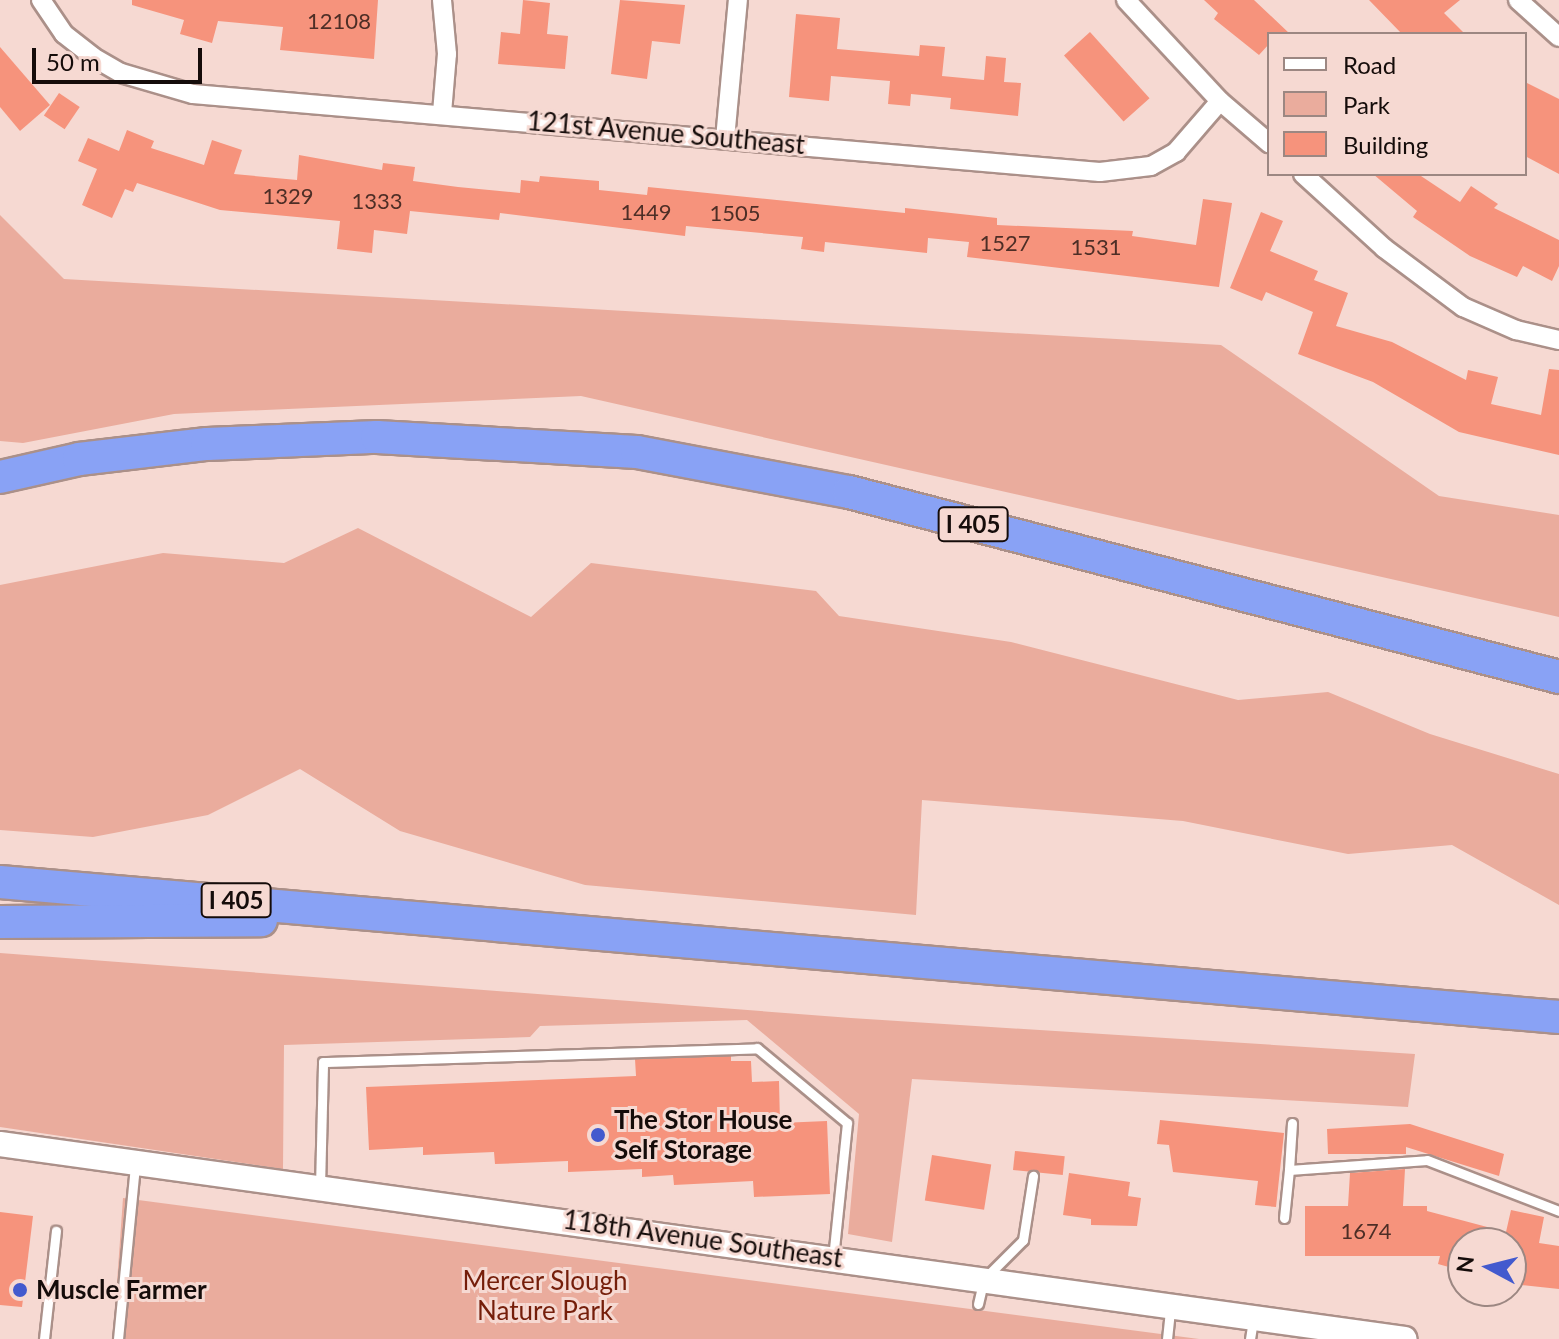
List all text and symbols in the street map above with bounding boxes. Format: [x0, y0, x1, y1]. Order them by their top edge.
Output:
house number: 12108 [307, 8, 371, 34]
scale bar [36, 32, 206, 82]
legend [1267, 32, 1527, 176]
text: 50 m [46, 47, 100, 76]
text: Road [1343, 50, 1396, 79]
text: Park [1343, 90, 1390, 119]
street label: 121st Avenue Southeast [525, 105, 807, 161]
text: Building [1343, 130, 1428, 159]
house number: 1329 [262, 183, 314, 209]
house number: 1333 [351, 188, 403, 214]
house number: 1449 [620, 199, 672, 225]
house number: 1505 [709, 200, 761, 226]
house number: 1527 [979, 230, 1031, 256]
house number: 1531 [1070, 234, 1122, 260]
road number: I 405 [937, 504, 1009, 544]
road number: I 405 [200, 880, 272, 920]
place label: The Stor House Self Storage [614, 1104, 793, 1166]
marker: The Stor House Self Storage [589, 1126, 607, 1144]
street label: 118th Avenue Southeast [561, 1204, 845, 1274]
house number: 1674 [1340, 1218, 1392, 1244]
north arrow [1447, 1227, 1527, 1307]
text: N [1450, 1254, 1479, 1274]
park label: Mercer Slough Nature Park [462, 1265, 628, 1326]
place label: Muscle Farmer [36, 1274, 207, 1306]
marker: Muscle Farmer [11, 1281, 29, 1299]

